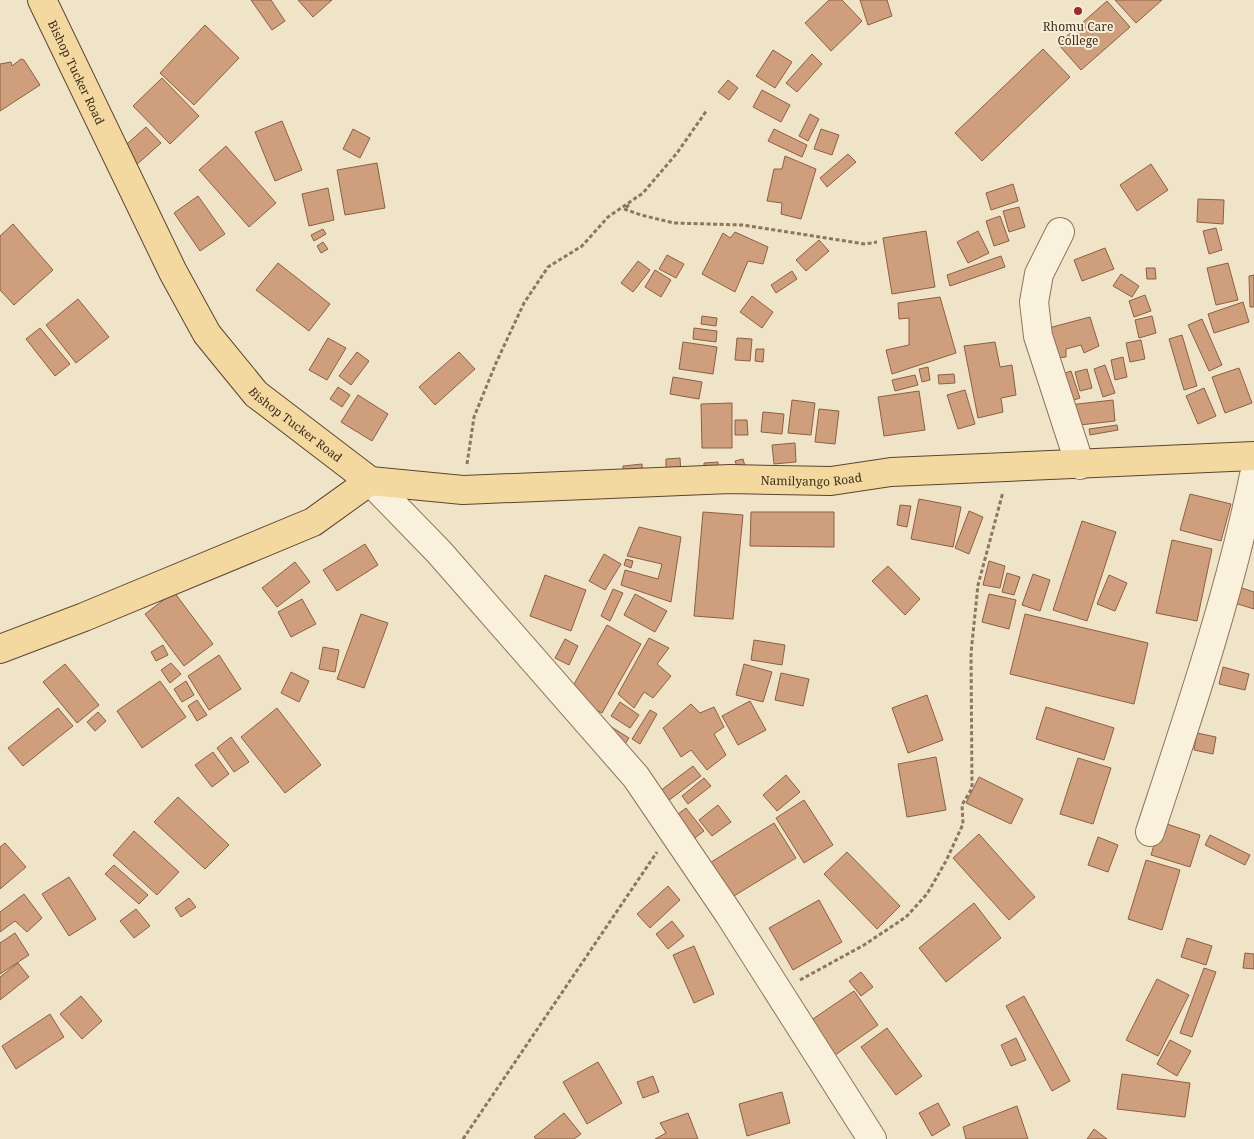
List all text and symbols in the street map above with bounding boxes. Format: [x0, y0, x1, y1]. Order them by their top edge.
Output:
marker: Rhomu Care College [1072, 5, 1084, 17]
street label: Bishop Tucker Road [44, 17, 109, 128]
place label: Rhomu Care College [1043, 18, 1113, 49]
street label: Bishop Tucker Road [245, 383, 347, 466]
street label: Namilyango Road [760, 468, 864, 490]

